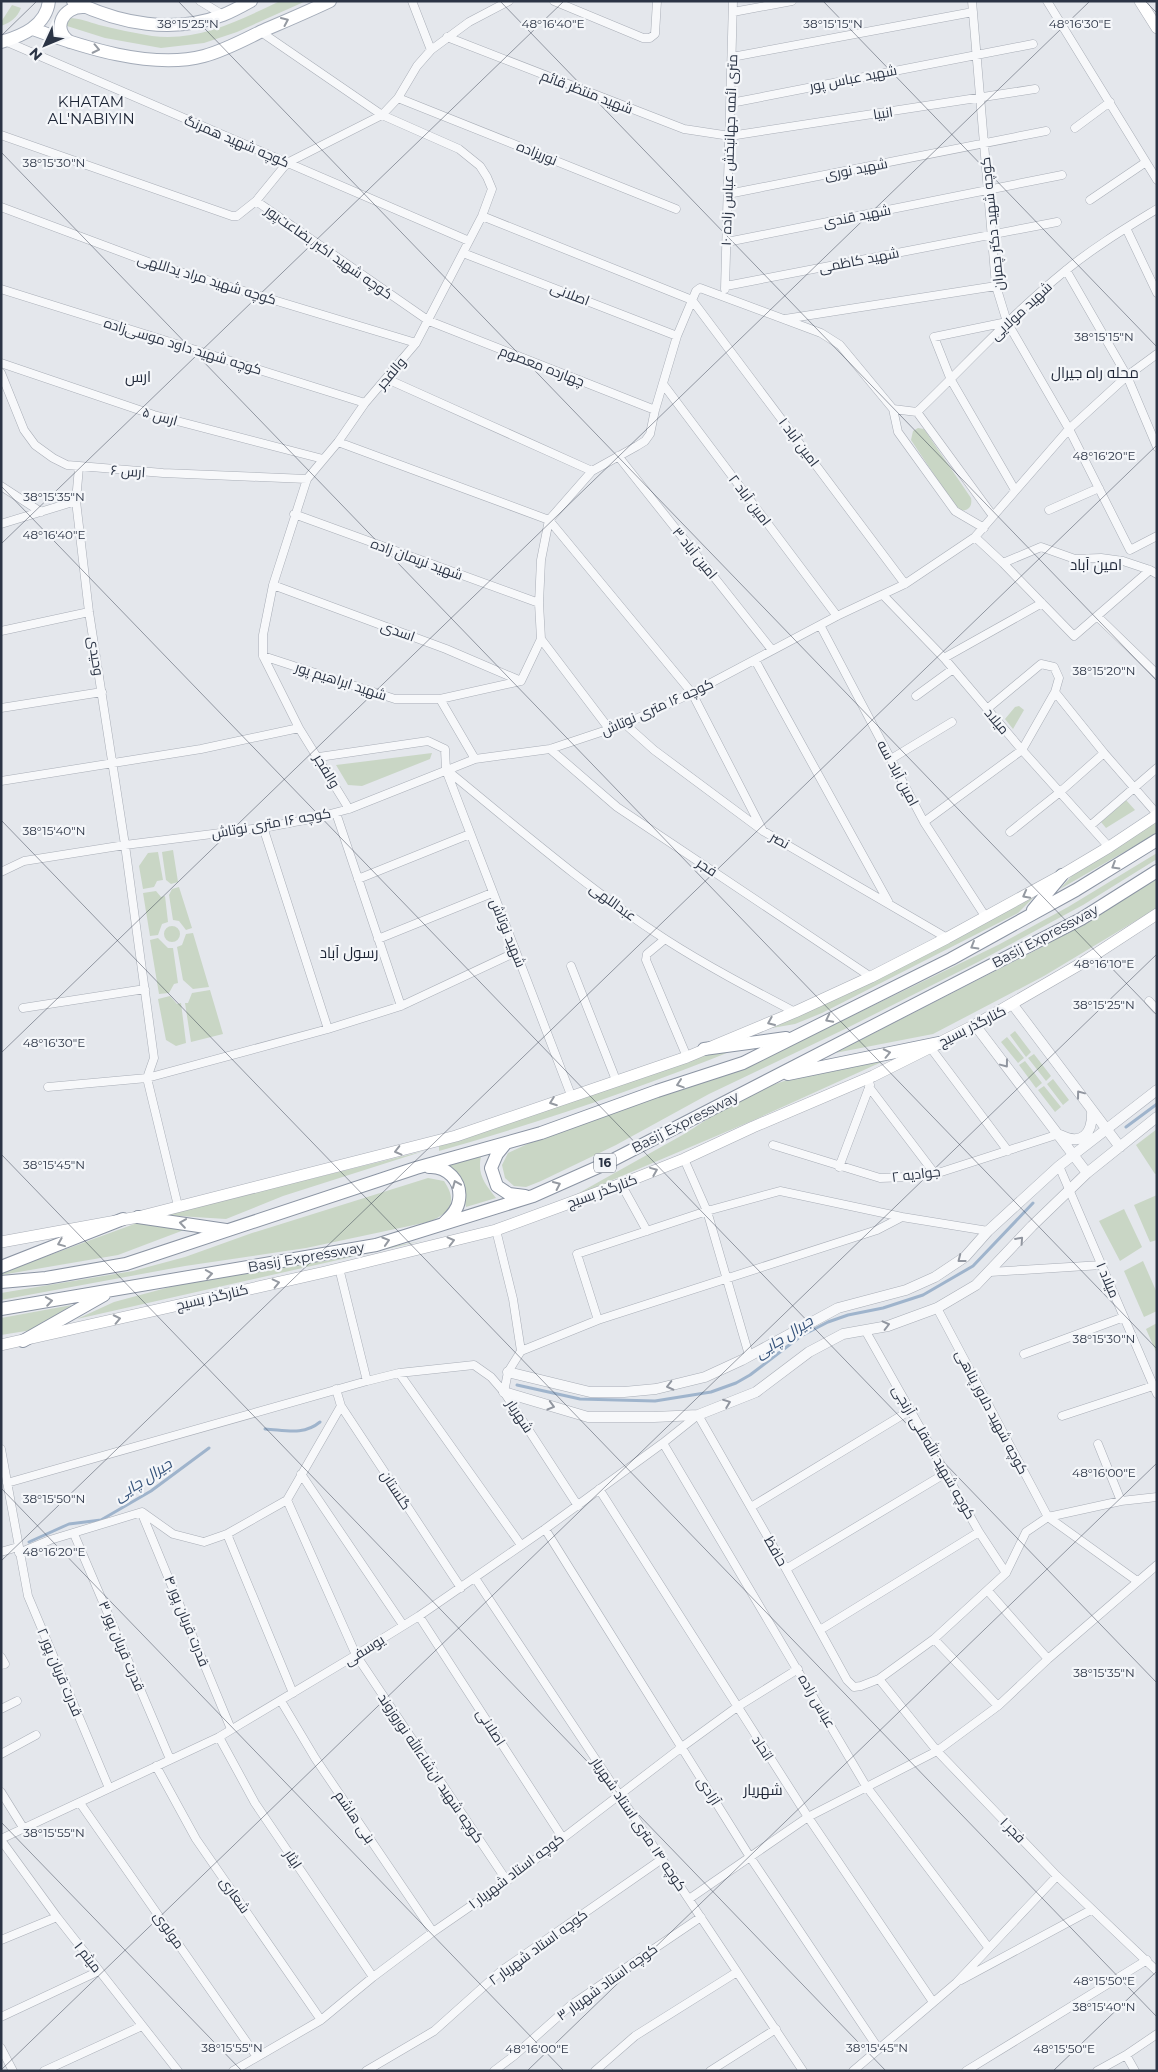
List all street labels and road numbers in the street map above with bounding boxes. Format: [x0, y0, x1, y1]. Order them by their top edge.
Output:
street label: ۱۰ متری ائمه جهانبخش عباس زاده [717, 54, 741, 246]
street label: شهید عباس پور [807, 61, 898, 96]
street label: شهید منتظر قائم [538, 66, 636, 119]
street label: انبیا [872, 103, 894, 123]
street label: کوچه شهید همرنگ [181, 111, 292, 172]
street label: نوریزاده [514, 137, 560, 169]
street label: شهید نوری [823, 154, 889, 184]
street label: کوچه شهید دکتر چمران [976, 156, 1009, 292]
street label: کوچه شهید اکبر بضاعت‌پور [260, 200, 396, 304]
street label: شهید قندی [822, 201, 892, 231]
street label: شهید کاظمی [817, 243, 901, 277]
street label: کوچه شهید مراد یداللهی [135, 249, 279, 310]
street label: اصلانی [548, 278, 592, 310]
street label: شهید مولایی [986, 278, 1056, 344]
street label: کوچه شهید داود موسی‌زاده [101, 313, 264, 380]
street label: چهارده معصوم [496, 341, 587, 391]
street label: والفجر [372, 353, 410, 394]
street label: ارس ۵ [140, 402, 180, 430]
street label: ۱ امین آباد [775, 414, 823, 470]
street label: ارس ۶ [110, 461, 146, 481]
street label: ۲ امین آباد [725, 471, 775, 529]
street label: ۳ امین آباد [669, 523, 721, 583]
street label: شهید نریمان زاده [368, 534, 466, 584]
street label: اسدی [378, 616, 418, 646]
street label: وحیدی [84, 635, 108, 677]
street label: شهید ابراهیم پور [292, 657, 389, 705]
street label: کوچه ۱۶ متری نوتاش [598, 674, 716, 741]
street label: میلاد [981, 704, 1013, 738]
street label: امین آباد سه [873, 737, 923, 809]
street label: والفجر [309, 750, 344, 791]
street label: کوچه ۱۶ متری نوتاش [210, 804, 332, 843]
street label: نصر [766, 827, 793, 853]
street label: فجر [692, 853, 721, 880]
street label: عبداللهی [586, 879, 640, 925]
street label: شهید نوتاش [486, 896, 530, 970]
street label: Basij Expressway [989, 900, 1102, 972]
street label: کنارگذر بسیج [935, 1001, 1009, 1051]
street label: Basij Expressway [628, 1087, 742, 1157]
road number: 16 [594, 1154, 616, 1172]
street label: جوادیه ۲ [890, 1162, 942, 1186]
street label: کنارگذر بسیج [564, 1170, 640, 1212]
street label: Basij Expressway [246, 1238, 366, 1276]
street label: میلاد ۱ [1092, 1259, 1124, 1301]
street label: کنارگذر بسیج [174, 1280, 250, 1314]
street label: کوچه شهید دلاور پناهی [951, 1347, 1033, 1478]
street label: کوچه شهید الله‌قلی آرنجی [887, 1382, 980, 1523]
street label: شهریار [502, 1395, 538, 1436]
street label: گلستان [377, 1467, 415, 1513]
street label: حافظ [760, 1533, 792, 1569]
street label: قدرت قربان پور ۴ [160, 1573, 213, 1669]
street label: قدرت قربان پور ۳ [94, 1598, 149, 1694]
street label: قدرت قربان پور ۲ [32, 1625, 87, 1719]
street label: یوسفی [340, 1630, 388, 1669]
street label: عباس زاده [794, 1671, 840, 1731]
street label: کوچه شهید ان‌شاءالله نوروزوند [373, 1690, 488, 1847]
street label: اصلانی [472, 1705, 510, 1749]
street label: اتحاد [748, 1732, 778, 1764]
street label: کوچه ۱۴ متری استاد شهریار [586, 1753, 691, 1895]
street label: آزادی [693, 1773, 725, 1809]
street label: بنی هاشم [330, 1787, 379, 1847]
street label: فجر ۱ [996, 1813, 1030, 1847]
street label: کوچه استاد شهریار ۱ [465, 1829, 568, 1914]
street label: ایثار [280, 1845, 306, 1872]
street label: شعاری [216, 1873, 254, 1917]
street label: کوچه استاد شهریار ۲ [485, 1905, 592, 1990]
street label: مولوی [150, 1908, 188, 1952]
street label: میثم ۱ [70, 1938, 106, 1977]
street label: کوچه استاد شهریار ۳ [553, 1939, 661, 2025]

